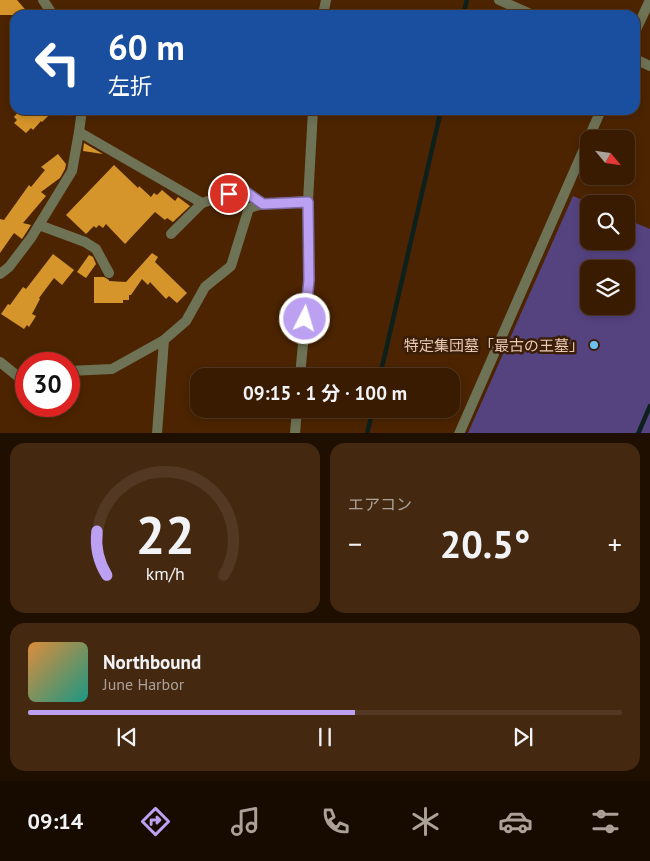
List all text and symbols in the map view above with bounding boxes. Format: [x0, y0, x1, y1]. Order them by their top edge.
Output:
text: 60 m [108, 24, 185, 70]
icon: left [25, 30, 90, 95]
text: 左折 [108, 72, 152, 100]
north arrow [580, 130, 635, 185]
map controls [580, 130, 635, 315]
pin [208, 173, 250, 215]
icon: arrive [215, 180, 243, 208]
button: search [580, 195, 635, 250]
button: layers [580, 260, 635, 315]
position arrow [278, 292, 330, 344]
place label: 特定集団墓「最古の王墓」 [404, 336, 584, 355]
marker: 特定集団墓「最古の王墓」 [588, 339, 600, 351]
speed limit sign: 30 [15, 352, 80, 417]
text: 09:15 · 1 分 · 100 m [243, 381, 407, 405]
text: エアコン [348, 494, 412, 514]
text: 22 [136, 501, 194, 568]
text: 20.5° [440, 519, 530, 568]
text: − [348, 525, 362, 562]
text: + [608, 525, 622, 562]
text: km/h [145, 562, 185, 585]
text: Northbound [103, 650, 201, 674]
text: June Harbor [103, 674, 184, 694]
icon: previous [113, 723, 141, 751]
icon: pause [311, 723, 339, 751]
icon: next [509, 723, 537, 751]
icon: directions [138, 804, 173, 839]
icon: music [228, 804, 263, 839]
icon: phone [318, 804, 353, 839]
icon: climate [408, 804, 443, 839]
icon: car [498, 804, 533, 839]
icon: filters [588, 804, 623, 839]
text: 09:14 [27, 807, 83, 835]

